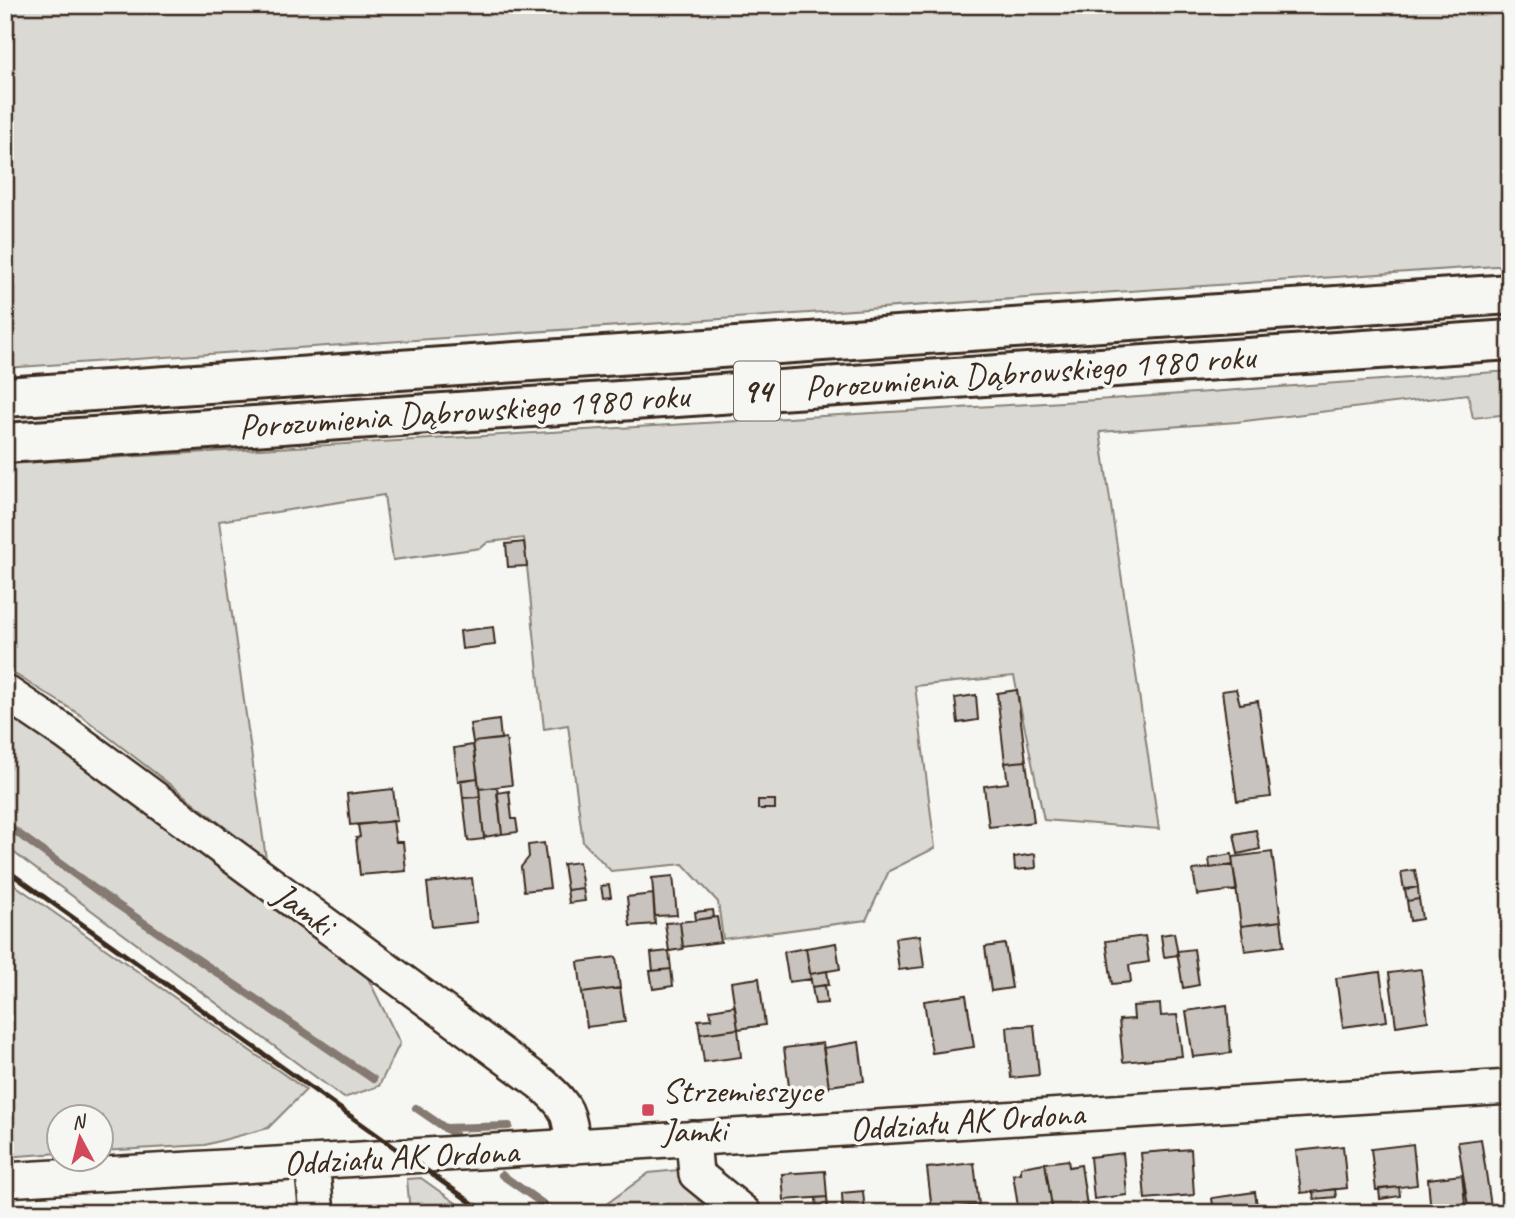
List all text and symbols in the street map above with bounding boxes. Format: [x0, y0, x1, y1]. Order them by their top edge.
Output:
street label: Porozumienia Dąbrowskiego 1980 roku [803, 334, 1259, 410]
road number: 94 [734, 362, 780, 420]
street label: Porozumienia Dąbrowskiego 1980 roku [237, 373, 693, 449]
street label: Jamki [263, 871, 347, 949]
place label: Strzemieszyce Jamki [660, 1068, 825, 1153]
street label: Oddziału AK Ordona [848, 1090, 1088, 1152]
north arrow [46, 1102, 116, 1172]
marker: Strzemieszyce Jamki [640, 1102, 656, 1118]
text: N [71, 1109, 89, 1135]
street label: Oddziału AK Ordona [282, 1128, 522, 1186]

